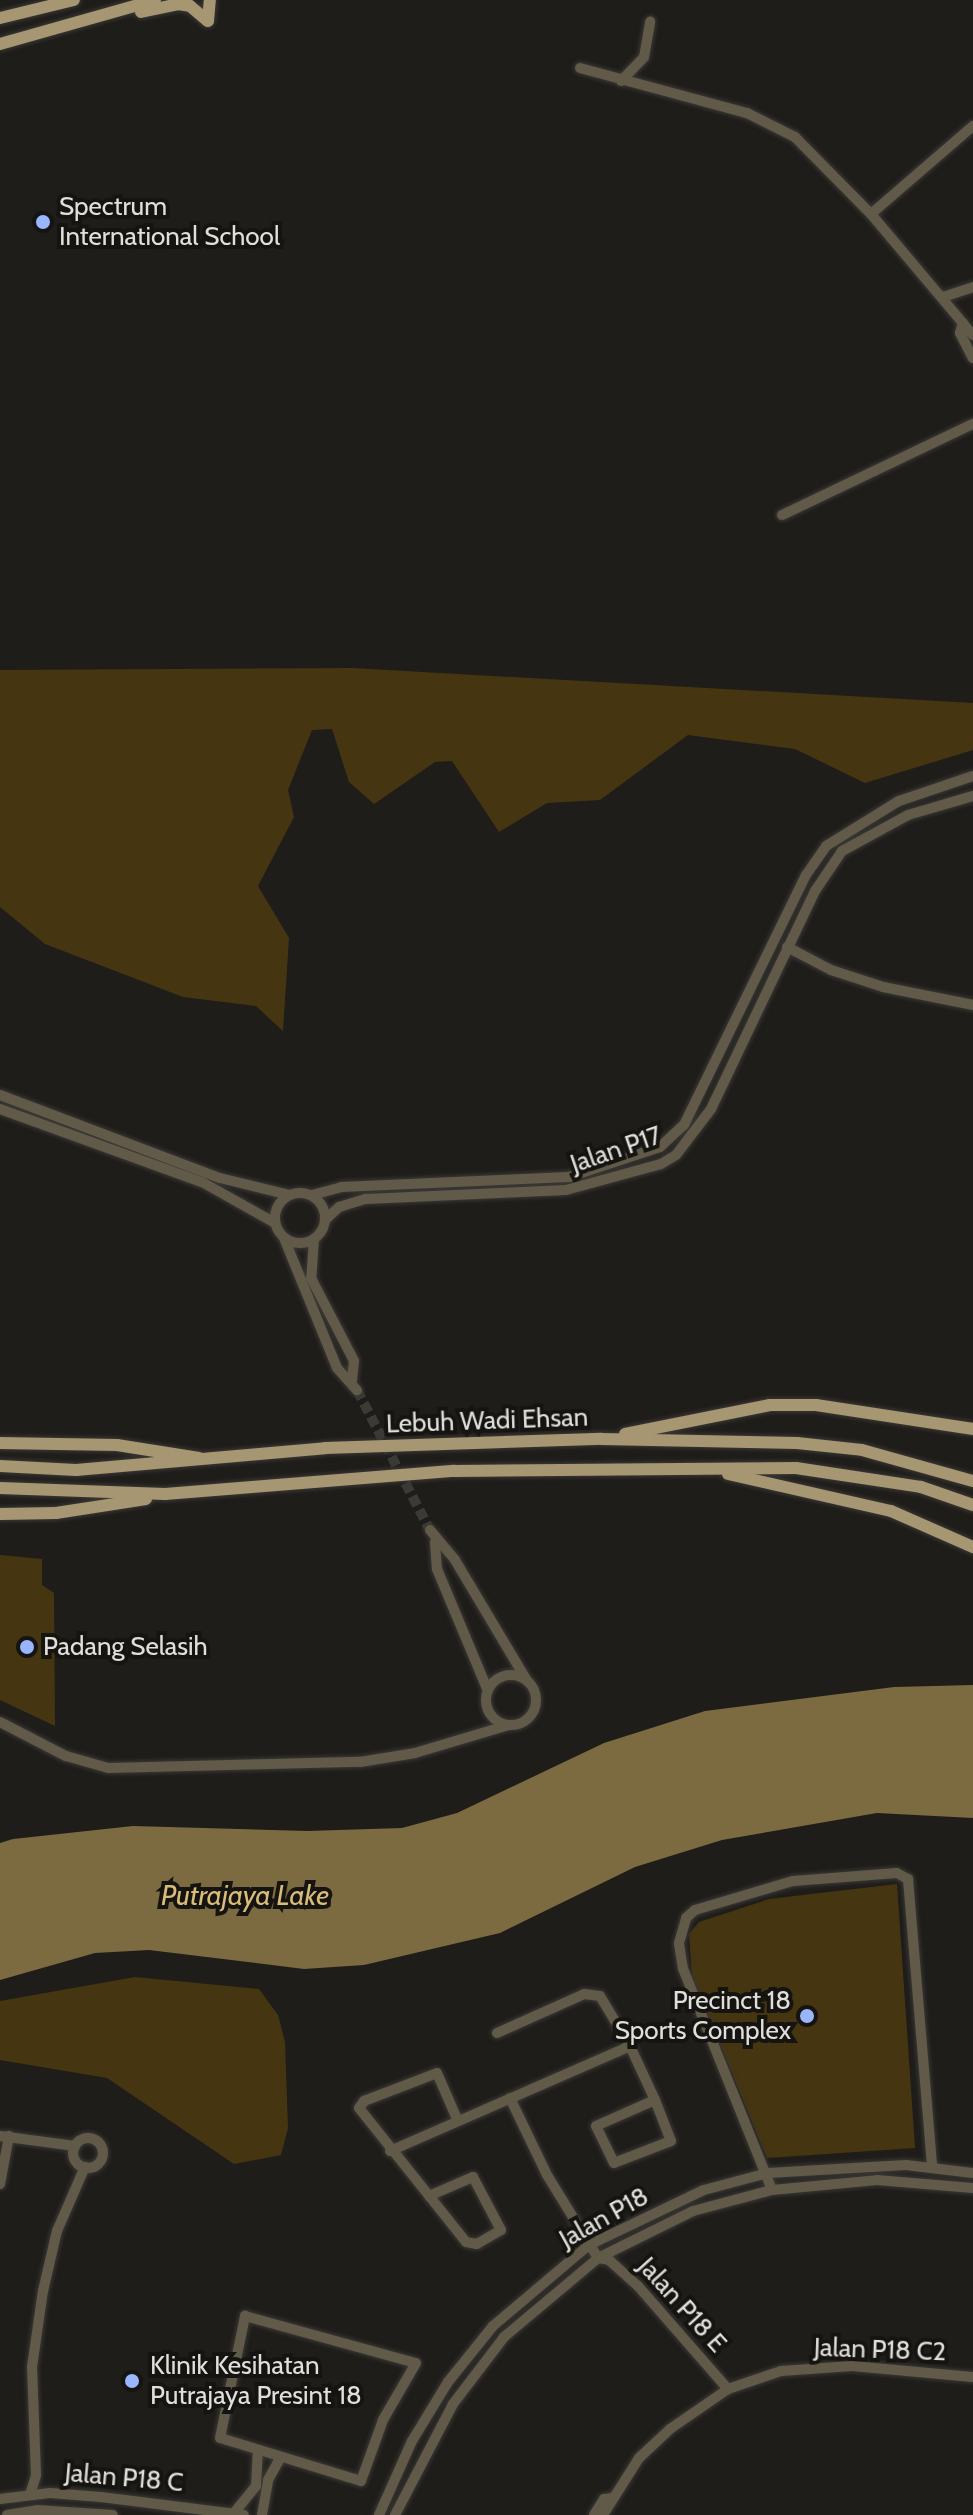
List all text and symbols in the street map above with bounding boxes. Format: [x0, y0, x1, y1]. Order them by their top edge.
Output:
place label: Spectrum International School [59, 191, 280, 252]
marker: Spectrum International School [34, 213, 52, 231]
street label: Jalan P17 [566, 1120, 666, 1180]
street label: Lebuh Wadi Ehsan [385, 1402, 589, 1440]
place label: Padang Selasih [43, 1631, 208, 1663]
marker: Padang Selasih [18, 1638, 36, 1656]
water label: Putrajaya Lake [161, 1878, 329, 1912]
place label: Precinct 18 Sports Complex [615, 1985, 791, 2046]
marker: Precinct 18 Sports Complex [798, 2007, 816, 2025]
street label: Jalan P18 [554, 2181, 654, 2255]
street label: Jalan P18 E [631, 2251, 733, 2359]
street label: Jalan P18 C2 [813, 2332, 947, 2368]
place label: Klinik Kesihatan Putrajaya Presint 18 [150, 2350, 362, 2412]
marker: Klinik Kesihatan Putrajaya Presint 18 [121, 2370, 143, 2392]
street label: Jalan P18 C [63, 2457, 185, 2499]

